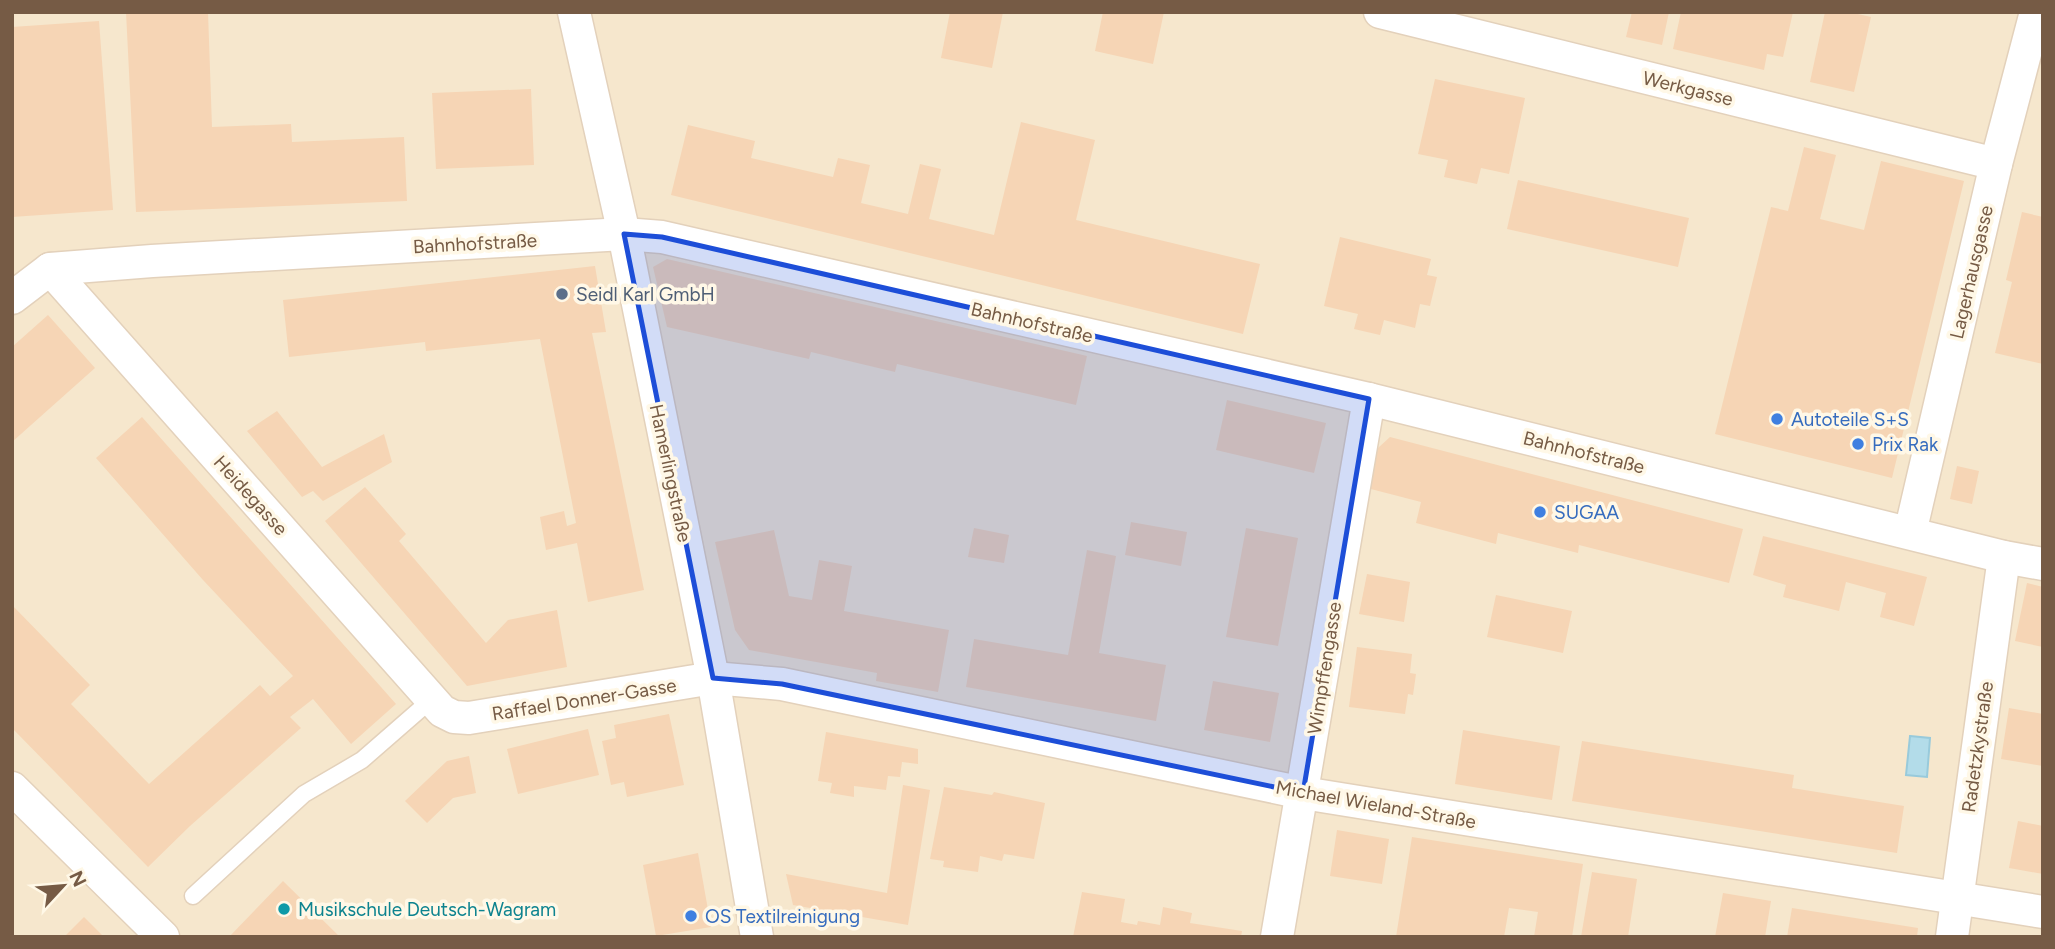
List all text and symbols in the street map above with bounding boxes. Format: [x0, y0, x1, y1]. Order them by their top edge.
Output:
street label: Werkgasse [1640, 66, 1735, 111]
street label: Lagerhausgasse [1945, 203, 1998, 341]
street label: Bahnhofstraße [412, 229, 538, 258]
place label: Seidl Karl GmbH [576, 283, 715, 306]
marker: Seidl Karl GmbH [554, 286, 570, 302]
street label: Bahnhofstraße [969, 297, 1095, 348]
street label: Hamerlingstraße [645, 402, 696, 544]
place label: Autoteile S+S [1791, 408, 1909, 431]
marker: Autoteile S+S [1769, 411, 1785, 427]
street label: Bahnhofstraße [1521, 426, 1647, 479]
place label: Prix Rak [1872, 433, 1939, 456]
marker: Prix Rak [1850, 436, 1866, 452]
street label: Heidegasse [209, 451, 292, 540]
place label: SUGAA [1554, 501, 1619, 524]
marker: SUGAA [1532, 504, 1548, 520]
street label: Wimpffengasse [1303, 600, 1346, 736]
street label: Raffael Donner-Gasse [490, 674, 678, 725]
street label: Radetzkystraße [1957, 680, 1998, 814]
street label: Michael Wieland-Straße [1274, 776, 1478, 833]
north arrow [28, 851, 98, 921]
text: N [64, 867, 91, 890]
place label: Musikschule Deutsch-Wagram [298, 898, 556, 921]
marker: Musikschule Deutsch-Wagram [276, 901, 292, 917]
place label: OS Textilreinigung [705, 905, 860, 928]
marker: OS Textilreinigung [683, 908, 699, 924]

